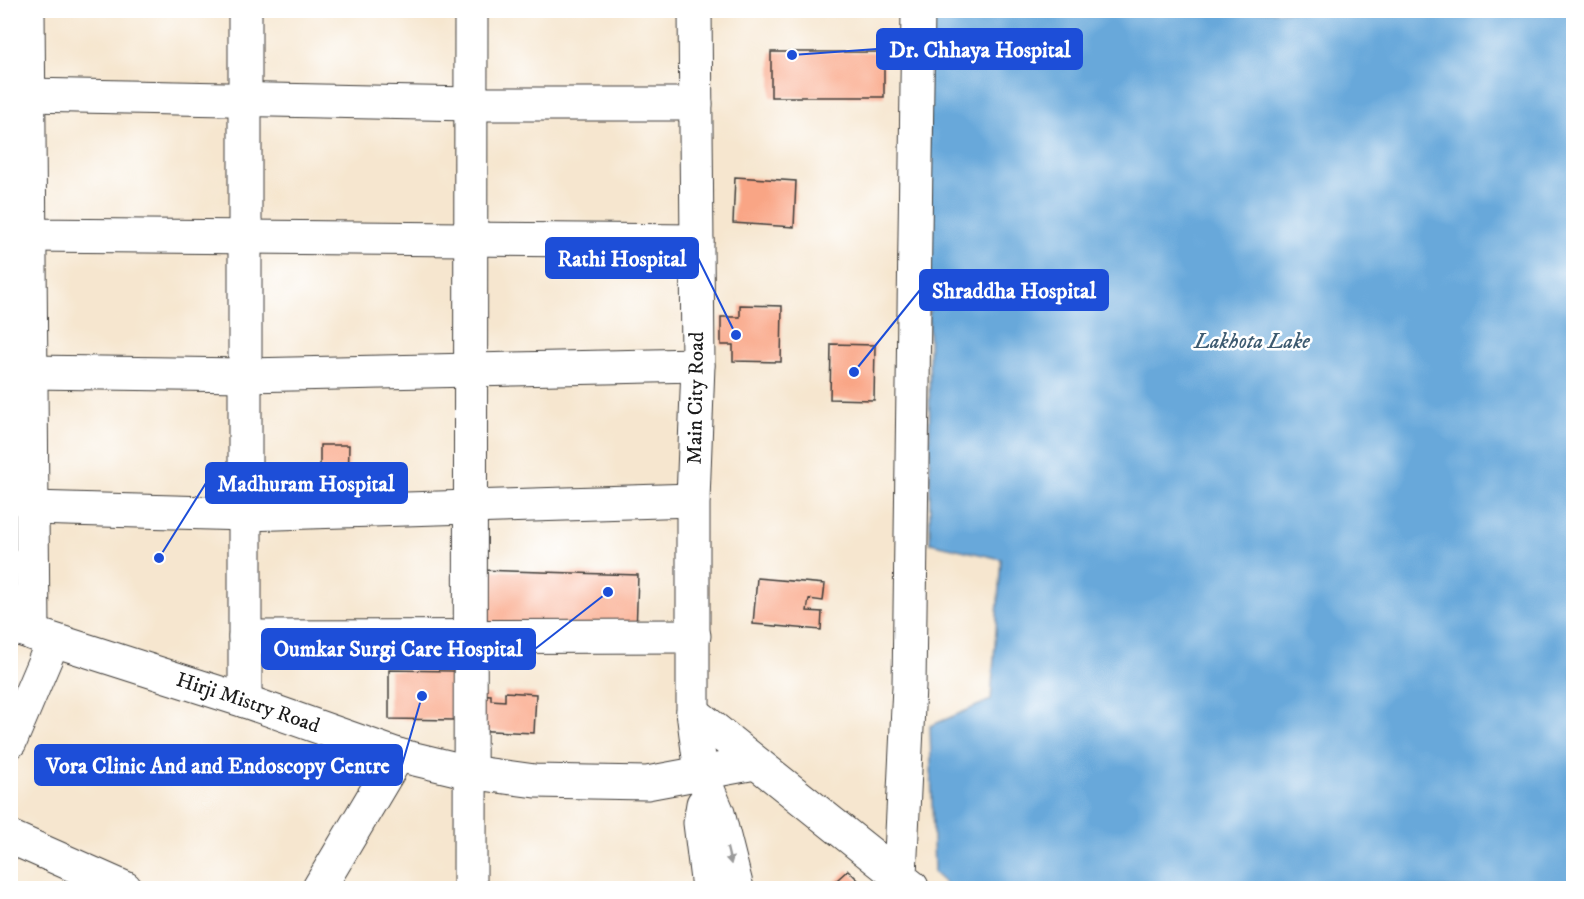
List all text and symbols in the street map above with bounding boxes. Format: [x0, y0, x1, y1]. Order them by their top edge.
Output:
callout: Dr. Chhaya Hospital [877, 29, 1082, 69]
text: Dr. Chhaya Hospital [889, 37, 1071, 64]
callout: Rathi Hospital [546, 238, 698, 278]
text: Rathi Hospital [558, 246, 687, 273]
callout: Shraddha Hospital [920, 270, 1108, 310]
text: Shraddha Hospital [932, 278, 1096, 305]
water label: Lakhota Lake [1192, 328, 1310, 355]
street label: Main City Road [682, 331, 710, 465]
callout: Madhuram Hospital [206, 463, 407, 503]
text: Madhuram Hospital [217, 471, 395, 498]
callout: Oumkar Surgi Care Hospital [262, 629, 535, 669]
text: Oumkar Surgi Care Hospital [273, 636, 523, 663]
street label: Hirji Mistry Road [173, 667, 324, 740]
callout: Vora Clinic And and Endoscopy Centre [35, 745, 402, 785]
text: Vora Clinic And and Endoscopy Centre [45, 753, 390, 780]
one-way arrow [724, 846, 734, 865]

